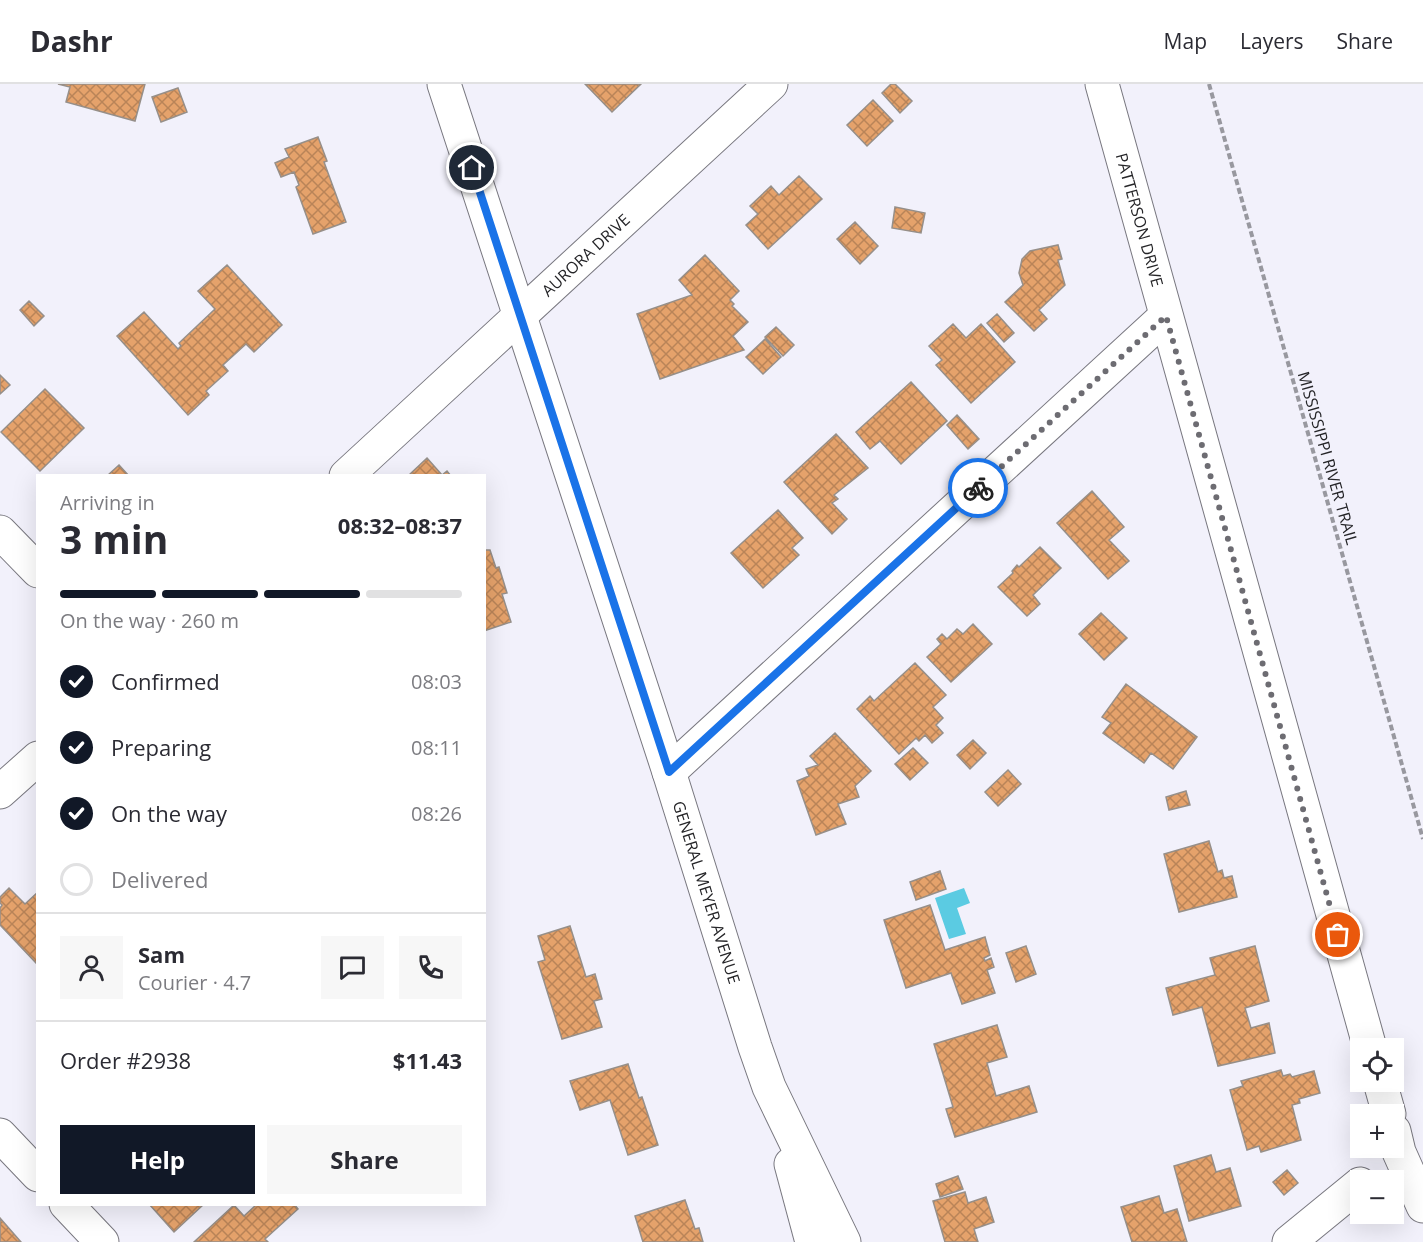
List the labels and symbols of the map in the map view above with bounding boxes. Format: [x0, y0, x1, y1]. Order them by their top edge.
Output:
pin [446, 142, 497, 193]
street label: PATTERSON DRIVE [1111, 150, 1169, 289]
street label: AURORA DRIVE [537, 209, 635, 301]
street label: MISSISSIPPI RIVER TRAIL [1293, 369, 1363, 547]
courier [948, 458, 1008, 518]
street label: GENERAL MEYER AVENUE [668, 798, 746, 986]
pin [1312, 909, 1363, 960]

